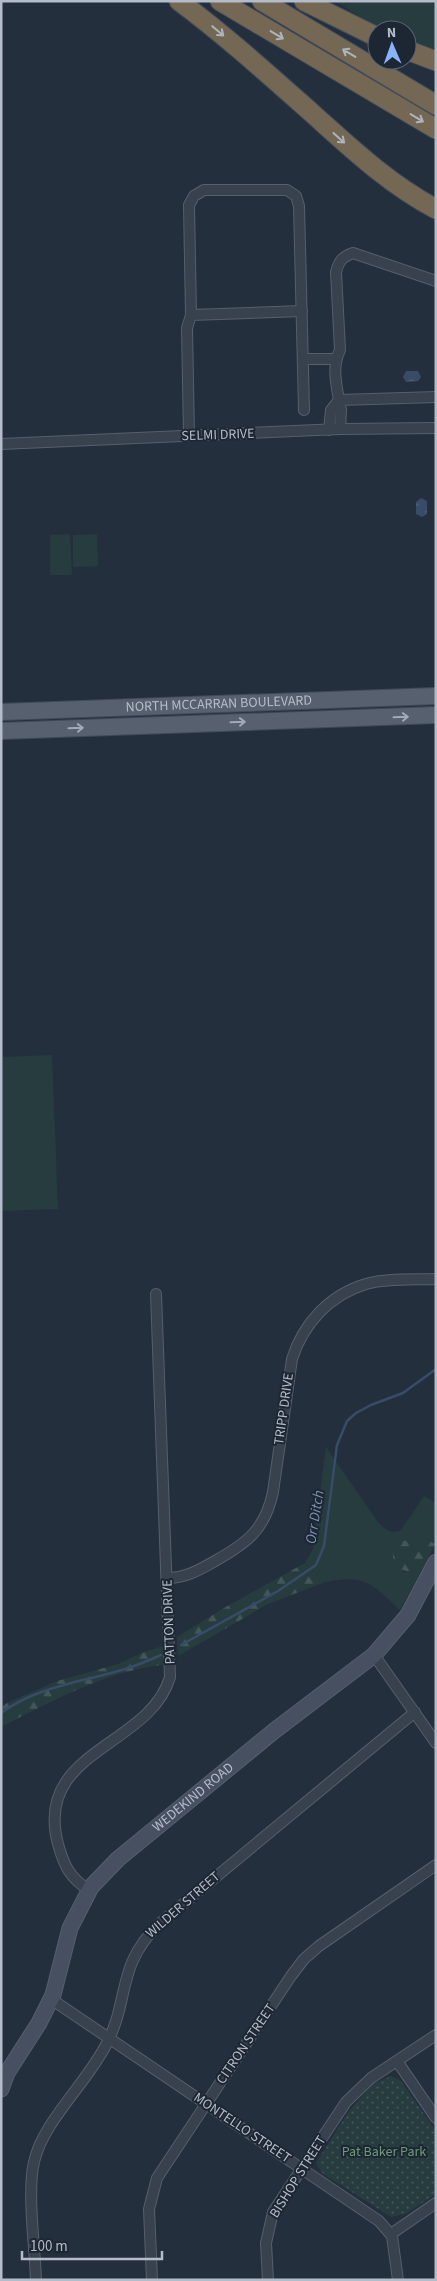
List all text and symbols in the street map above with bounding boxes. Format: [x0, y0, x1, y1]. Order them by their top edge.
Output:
north arrow [367, 20, 417, 70]
text: N [387, 23, 397, 43]
one-way arrow [211, 25, 224, 36]
one-way arrow [270, 30, 285, 40]
one-way arrow [342, 47, 356, 57]
one-way arrow [410, 113, 424, 123]
one-way arrow [333, 132, 346, 144]
street label: SELMI DRIVE [181, 424, 255, 446]
street label: NORTH MCCARRAN BOULEVARD [125, 691, 312, 717]
one-way arrow [393, 712, 409, 721]
one-way arrow [230, 717, 246, 727]
one-way arrow [68, 723, 84, 732]
street label: TRIPP DRIVE [269, 1372, 299, 1446]
water label: Orr Ditch [300, 1488, 330, 1545]
street label: PATTON DRIVE [158, 1579, 180, 1665]
street label: WEDEKIND ROAD [148, 1758, 238, 1837]
street label: WILDER STREET [141, 1867, 225, 1943]
street label: CITRON STREET [212, 1999, 281, 2088]
street label: MONTELLO STREET [189, 2088, 295, 2168]
street label: BISHOP STREET [265, 2132, 332, 2222]
park label: Pat Baker Park [342, 2142, 426, 2162]
scale bar [22, 2228, 162, 2260]
text: 100 m [30, 2236, 68, 2257]

